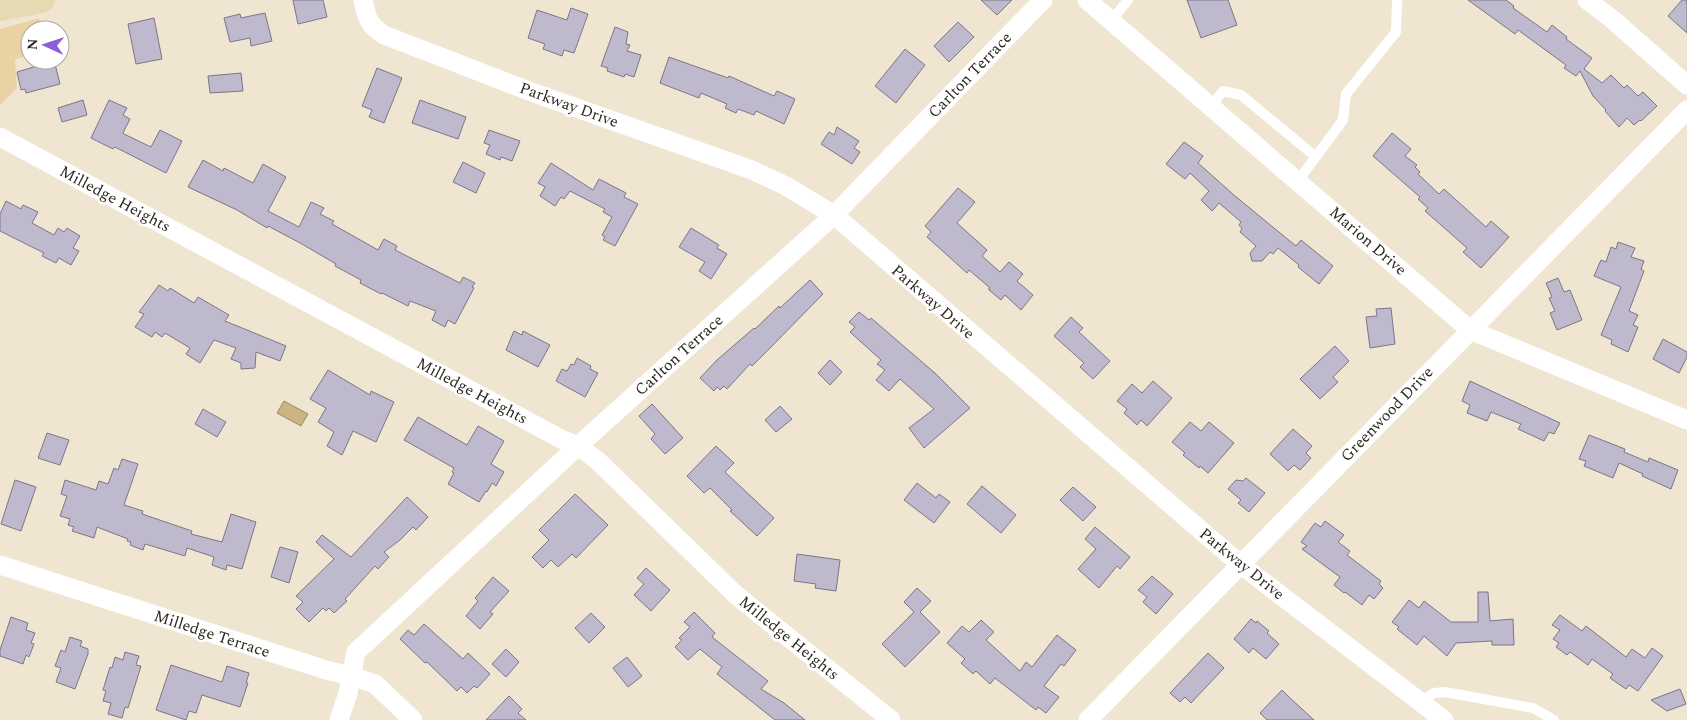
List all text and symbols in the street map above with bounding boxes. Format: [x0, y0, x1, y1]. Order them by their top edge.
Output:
north arrow [20, 20, 70, 70]
street label: Carlton Terrace [922, 26, 1018, 124]
text: N [22, 38, 43, 51]
street label: Parkway Drive [516, 76, 622, 134]
street label: Milledge Heights [55, 160, 175, 238]
street label: Marion Drive [1324, 201, 1412, 281]
street label: Parkway Drive [886, 259, 980, 345]
street label: Carlton Terrace [629, 309, 729, 401]
street label: Milledge Heights [412, 352, 532, 430]
street label: Greenwood Drive [1335, 361, 1439, 467]
street label: Parkway Drive [1194, 522, 1290, 606]
street label: Milledge Heights [734, 590, 844, 686]
street label: Milledge Terrace [151, 604, 273, 664]

